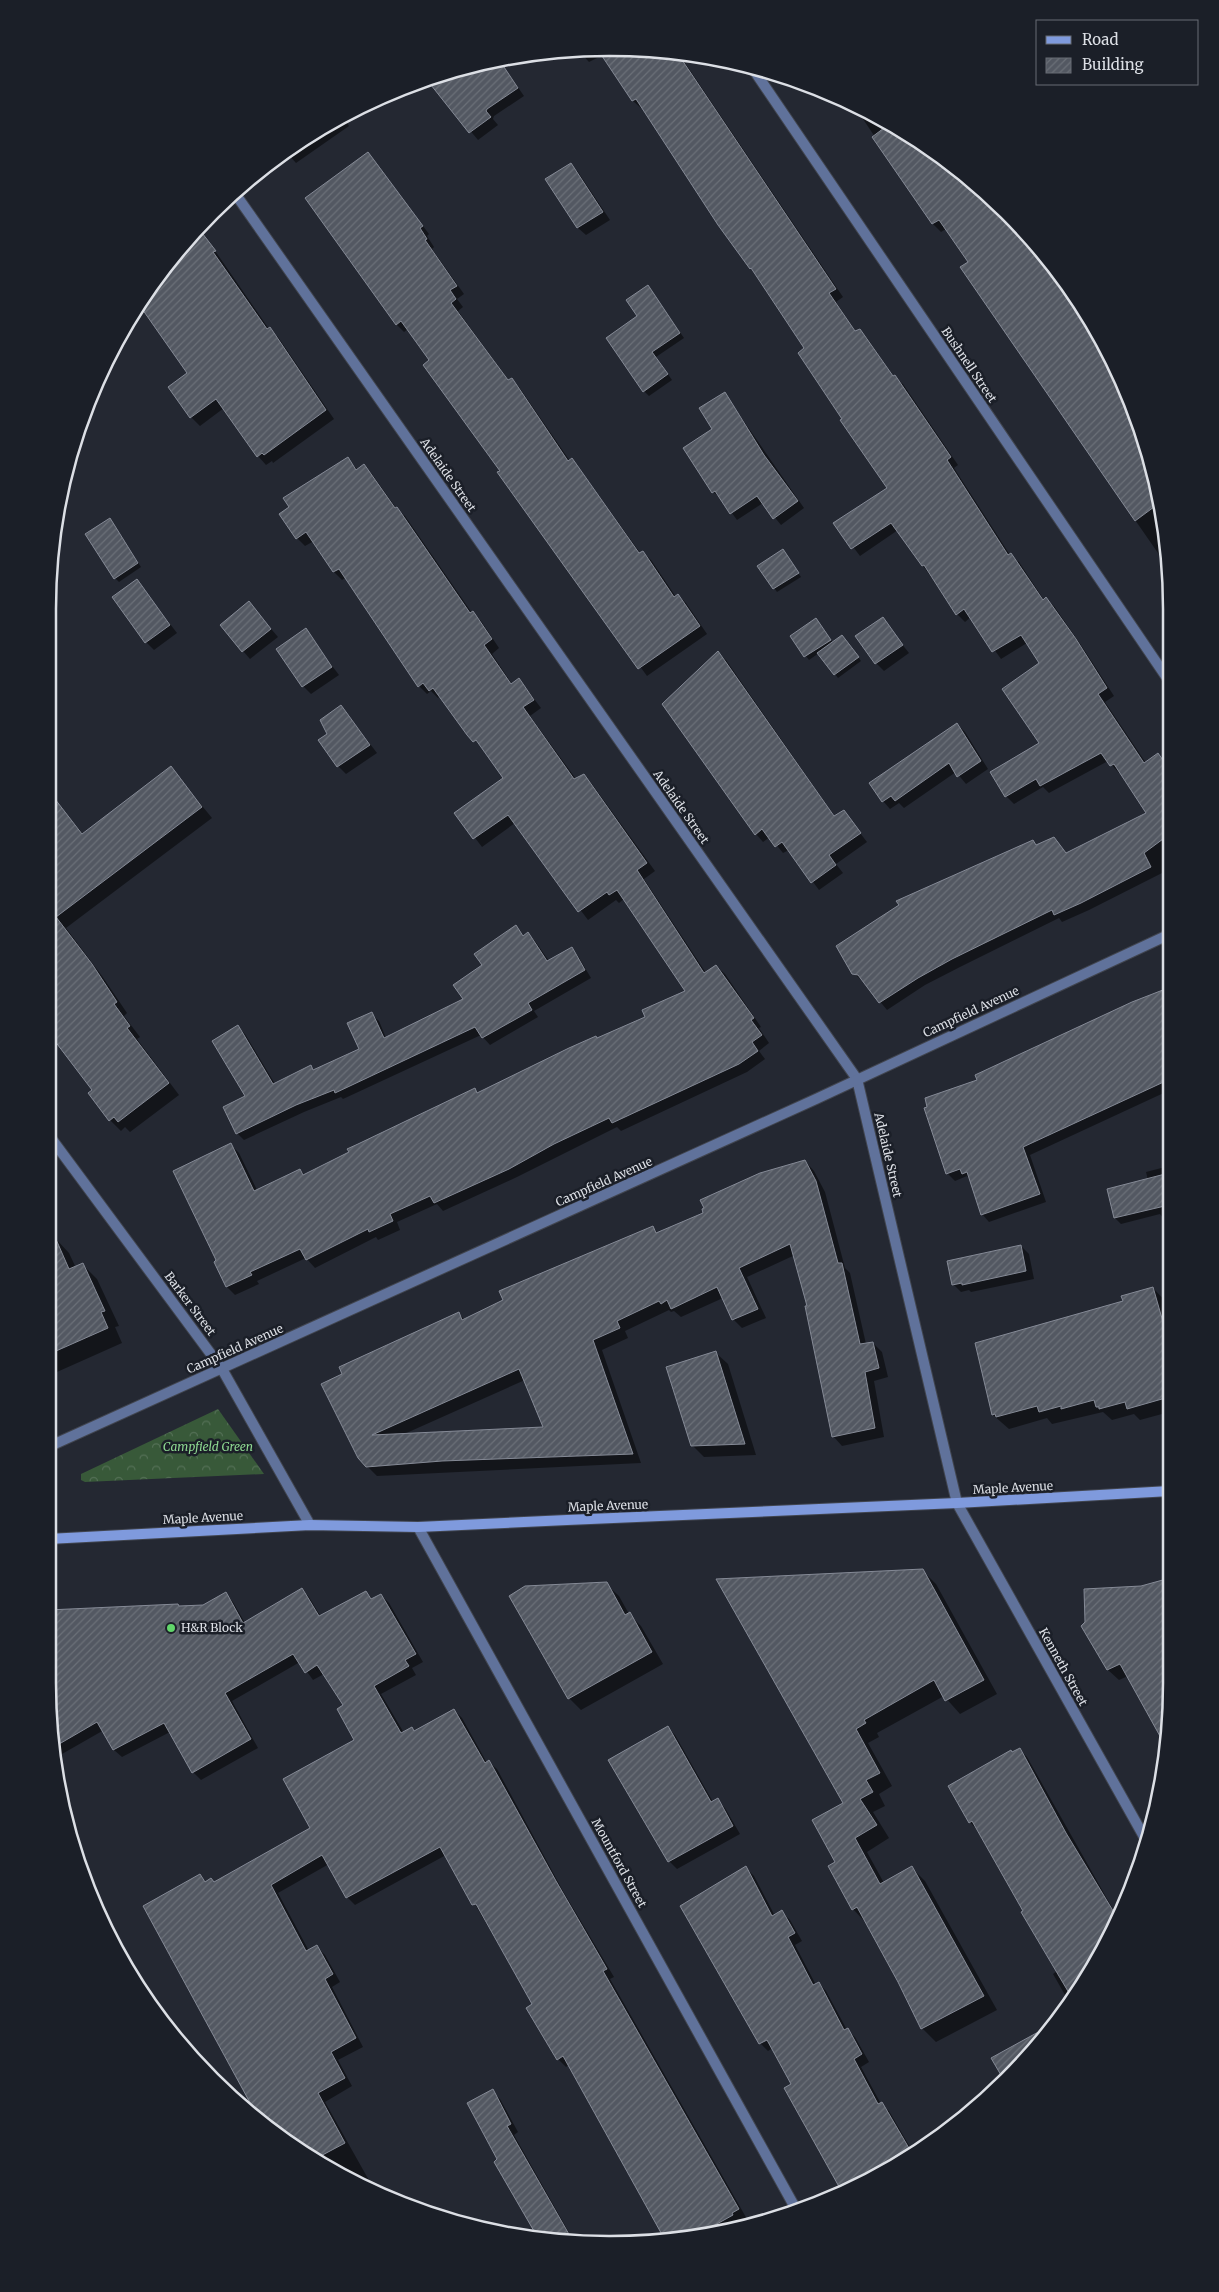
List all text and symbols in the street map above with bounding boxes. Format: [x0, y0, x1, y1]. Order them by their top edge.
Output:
legend [1036, 20, 1199, 85]
text: Road [1082, 30, 1118, 49]
text: Building [1082, 55, 1144, 74]
street label: Bushnell Street [939, 324, 1000, 406]
street label: Adelaide Street [417, 434, 480, 515]
street label: Adelaide Street [650, 766, 713, 847]
street label: Campfield Avenue [920, 983, 1021, 1040]
street label: Adelaide Street [871, 1110, 906, 1199]
street label: Campfield Avenue [553, 1154, 654, 1210]
street label: Barker Street [162, 1269, 219, 1339]
street label: Campfield Avenue [184, 1321, 285, 1377]
park label: Campfield Green [163, 1439, 253, 1454]
street label: Maple Avenue [972, 1478, 1053, 1497]
street label: Maple Avenue [568, 1497, 648, 1514]
street label: Maple Avenue [162, 1508, 243, 1527]
place label: H&R Block [181, 1620, 243, 1635]
marker: H&R Block [165, 1622, 177, 1634]
street label: Kenneth Street [1036, 1625, 1091, 1709]
street label: Mountford Street [589, 1816, 650, 1910]

